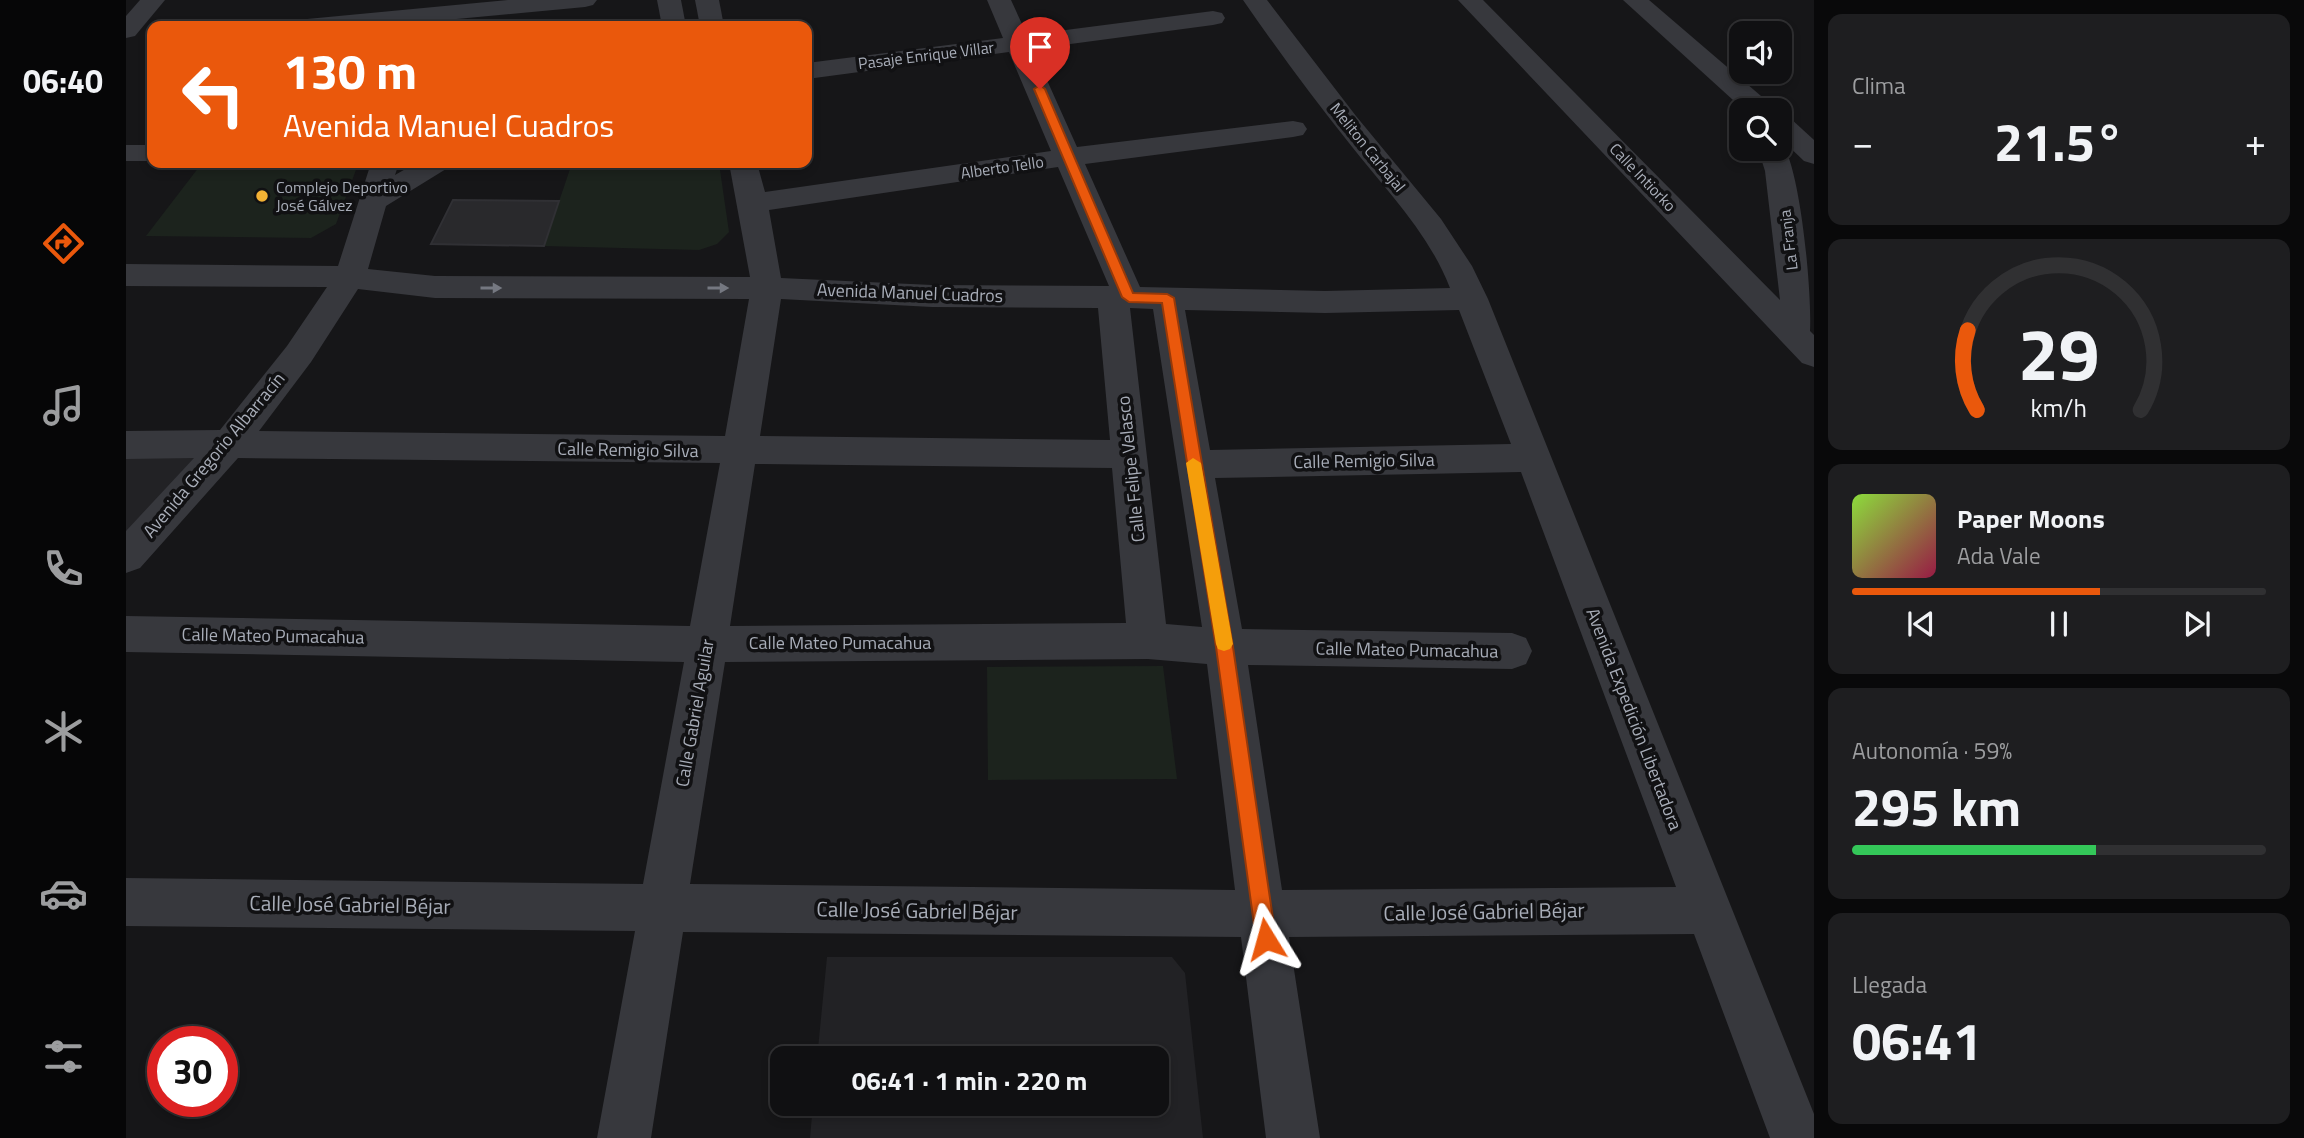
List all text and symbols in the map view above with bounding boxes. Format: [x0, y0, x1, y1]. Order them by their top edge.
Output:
pin [1010, 17, 1070, 89]
map controls [1729, 21, 1792, 161]
button: sound [1729, 21, 1792, 84]
icon: arrive [1021, 28, 1059, 66]
text: 130 m [283, 33, 417, 108]
street label: Pasaje Enrique Villar [857, 35, 996, 75]
icon: left [168, 49, 259, 140]
text: 06:40 [23, 57, 103, 105]
text: Clima [1852, 68, 1906, 103]
street label: Meliton Carbajal [1324, 97, 1412, 197]
button: search [1729, 98, 1792, 161]
text: Avenida Manuel Cuadros [283, 101, 614, 149]
text: 21.5° [1994, 102, 2124, 181]
text: − [1852, 113, 1873, 171]
text: + [2245, 113, 2266, 171]
street label: Calle Intiorko [1604, 137, 1682, 217]
street label: Alberto Tello [959, 149, 1045, 185]
place label: Complejo Deportivo José Gálvez [276, 175, 408, 217]
marker: Complejo Deportivo José Gálvez [254, 188, 270, 204]
street label: La Franja [1772, 208, 1804, 272]
icon: directions [39, 219, 88, 268]
street label: Avenida Manuel Cuadros [816, 276, 1004, 309]
one-way arrow [480, 282, 502, 294]
one-way arrow [708, 282, 730, 294]
text: 29 [2018, 299, 2100, 409]
street label: Avenida Gregorio Albarracín [136, 366, 291, 543]
icon: music [39, 381, 88, 430]
text: km/h [2031, 389, 2087, 427]
street label: Calle Felipe Velasco [1109, 395, 1152, 543]
street label: Calle Remigio Silva [557, 435, 699, 464]
street label: Calle Remigio Silva [1293, 446, 1435, 475]
text: Paper Moons [1957, 499, 2105, 538]
text: Ada Vale [1957, 538, 2041, 573]
icon: phone [39, 544, 88, 593]
street label: Avenida Expedición Libertadora [1580, 604, 1689, 834]
icon: previous [1902, 605, 1940, 643]
icon: pause [2040, 605, 2078, 643]
icon: next [2178, 605, 2216, 643]
street label: Calle Mateo Pumacahua [181, 620, 365, 651]
street label: Calle Mateo Pumacahua [749, 629, 931, 656]
street label: Calle Mateo Pumacahua [1315, 634, 1499, 665]
street label: Calle Gabriel Aguilar [668, 637, 721, 789]
icon: climate [39, 707, 88, 756]
text: Autonomía · 59% [1852, 733, 2012, 768]
text: 295 km [1852, 767, 2021, 846]
icon: car [39, 869, 88, 918]
street label: Calle José Gabriel Béjar [249, 886, 451, 922]
street label: Calle José Gabriel Béjar [816, 892, 1018, 928]
street label: Calle José Gabriel Béjar [1383, 893, 1585, 929]
position arrow [1229, 902, 1303, 976]
text: Llegada [1852, 967, 1927, 1002]
text: 06:41 [1852, 1001, 1982, 1080]
speed limit sign: 30 [147, 1026, 238, 1117]
icon: filters [39, 1032, 88, 1081]
text: 06:41 · 1 min · 220 m [852, 1061, 1087, 1100]

